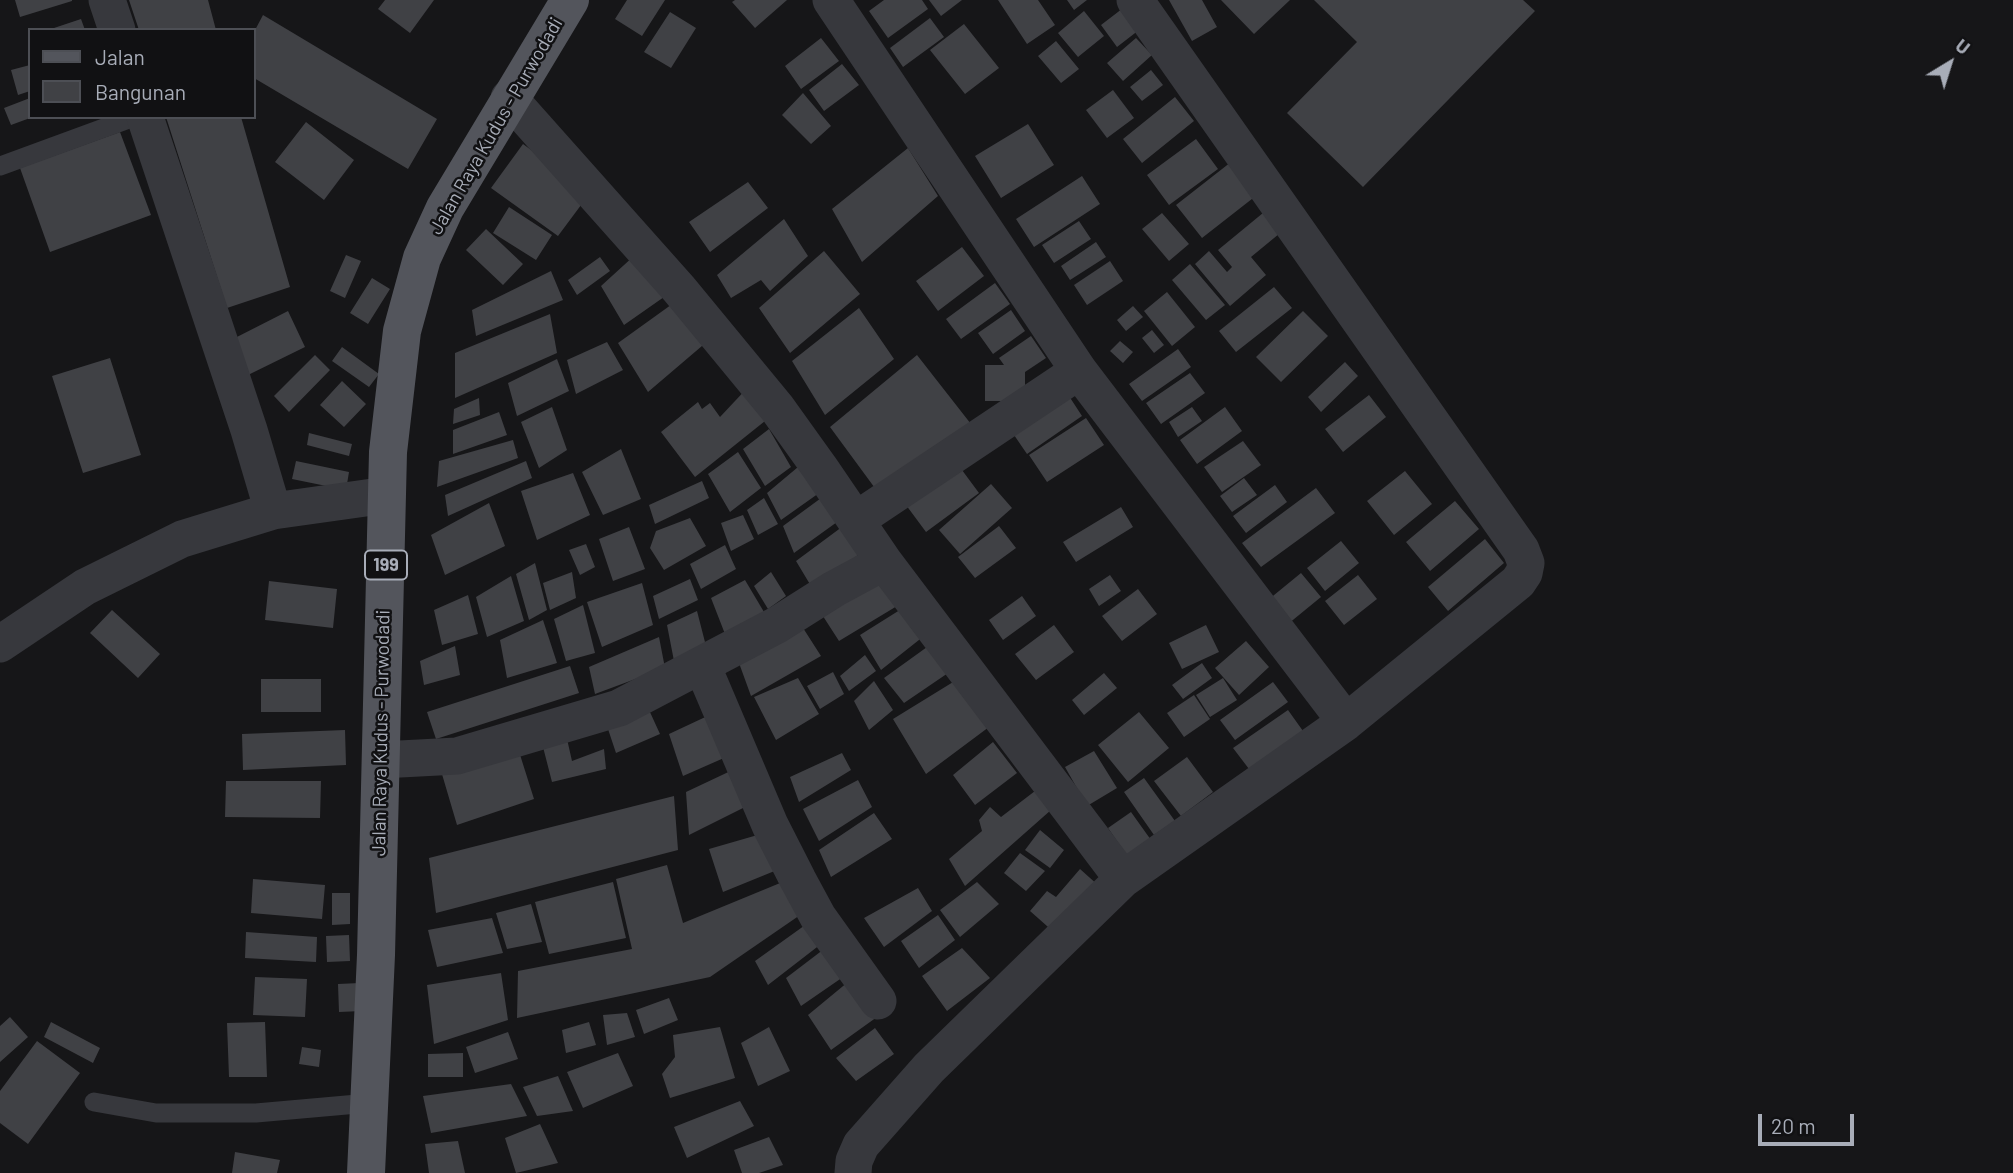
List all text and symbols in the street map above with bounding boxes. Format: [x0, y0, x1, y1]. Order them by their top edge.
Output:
street label: Jalan Raya Kudus - Purwodadi [424, 14, 568, 238]
legend [28, 28, 256, 119]
north arrow [1915, 28, 1985, 98]
text: U [1951, 33, 1975, 59]
text: Jalan [95, 44, 145, 69]
text: Bangunan [95, 79, 186, 104]
road number: 199 [365, 550, 407, 580]
street label: Jalan Raya Kudus - Purwodadi [367, 610, 395, 856]
scale bar [1761, 1100, 1857, 1144]
text: 20 m [1771, 1113, 1816, 1138]

